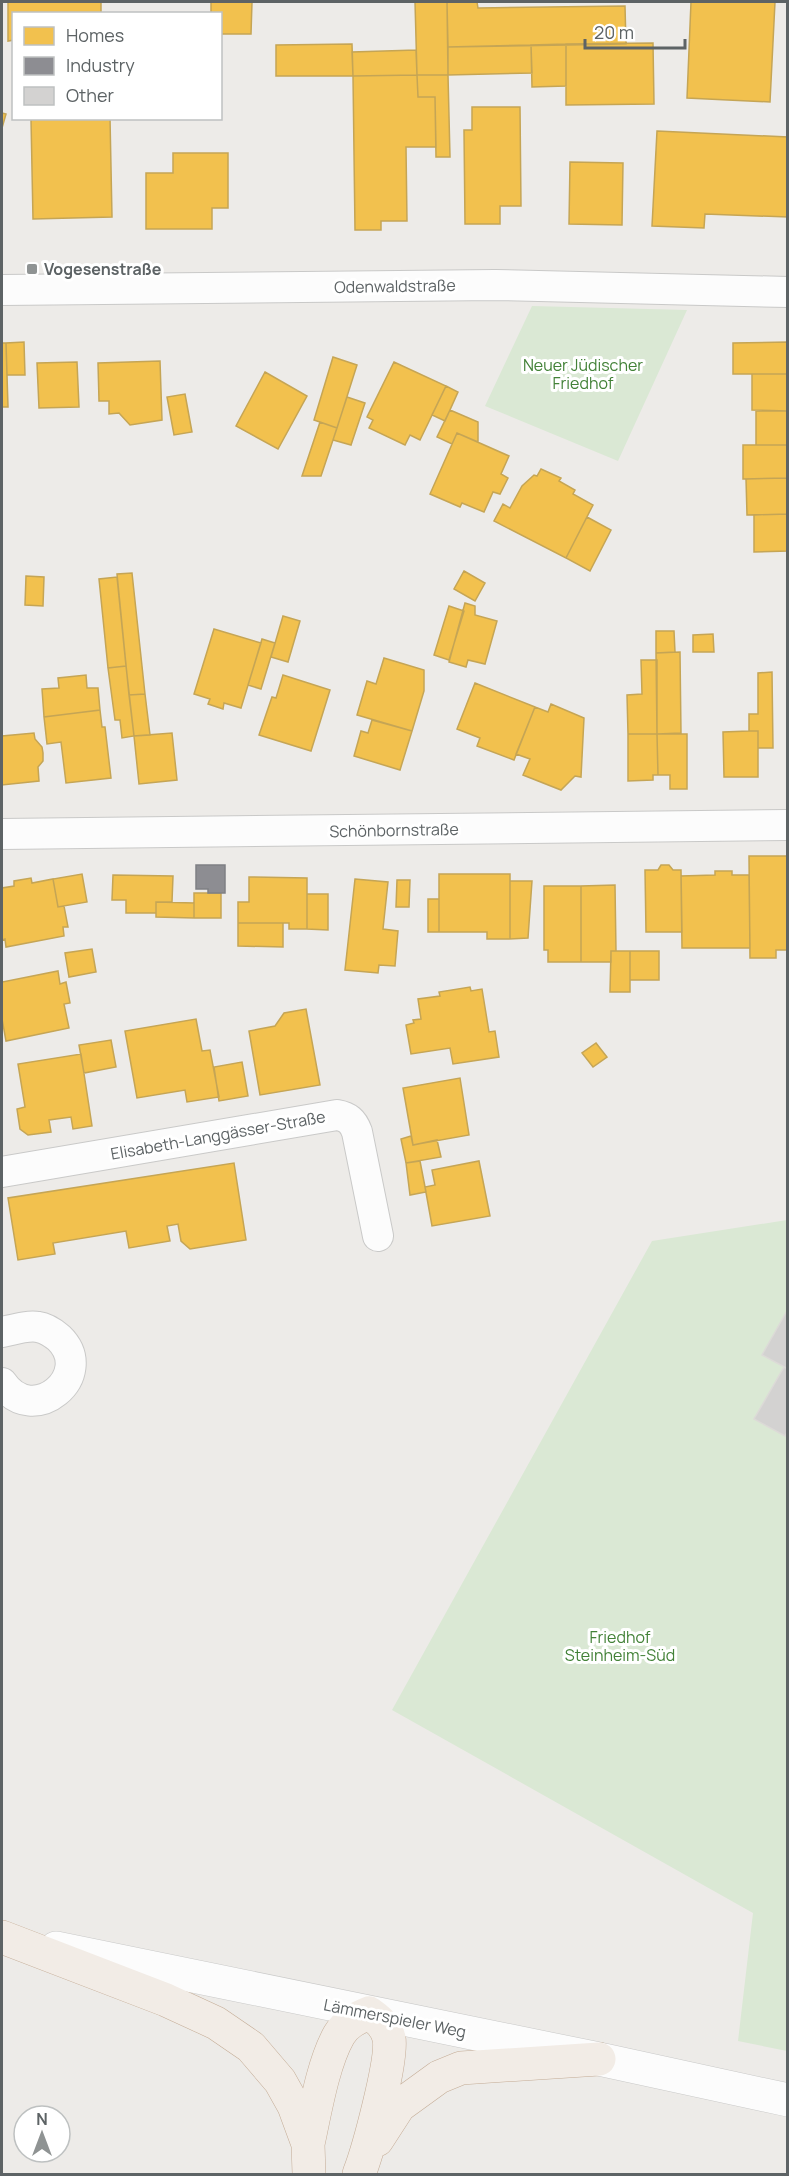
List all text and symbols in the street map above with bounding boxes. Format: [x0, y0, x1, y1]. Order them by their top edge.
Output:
legend [12, 12, 222, 120]
scale bar [585, 12, 686, 50]
text: 20 m [594, 20, 634, 44]
text: Homes [66, 23, 124, 47]
text: Industry [66, 53, 135, 77]
text: Other [66, 83, 114, 107]
place label: Vogesenstraße [44, 258, 162, 280]
marker: Vogesenstraße [25, 262, 39, 276]
street label: Odenwaldstraße [334, 274, 456, 298]
park label: Neuer Jüdischer Friedhof [523, 354, 643, 394]
street label: Schönbornstraße [329, 818, 459, 842]
street label: Elisabeth-Langgässer-Straße [109, 1105, 327, 1165]
park label: Friedhof Steinheim-Süd [565, 1626, 675, 1666]
street label: Lämmerspieler Weg [322, 1993, 468, 2043]
north arrow [12, 2104, 72, 2164]
text: N [36, 2108, 48, 2130]

